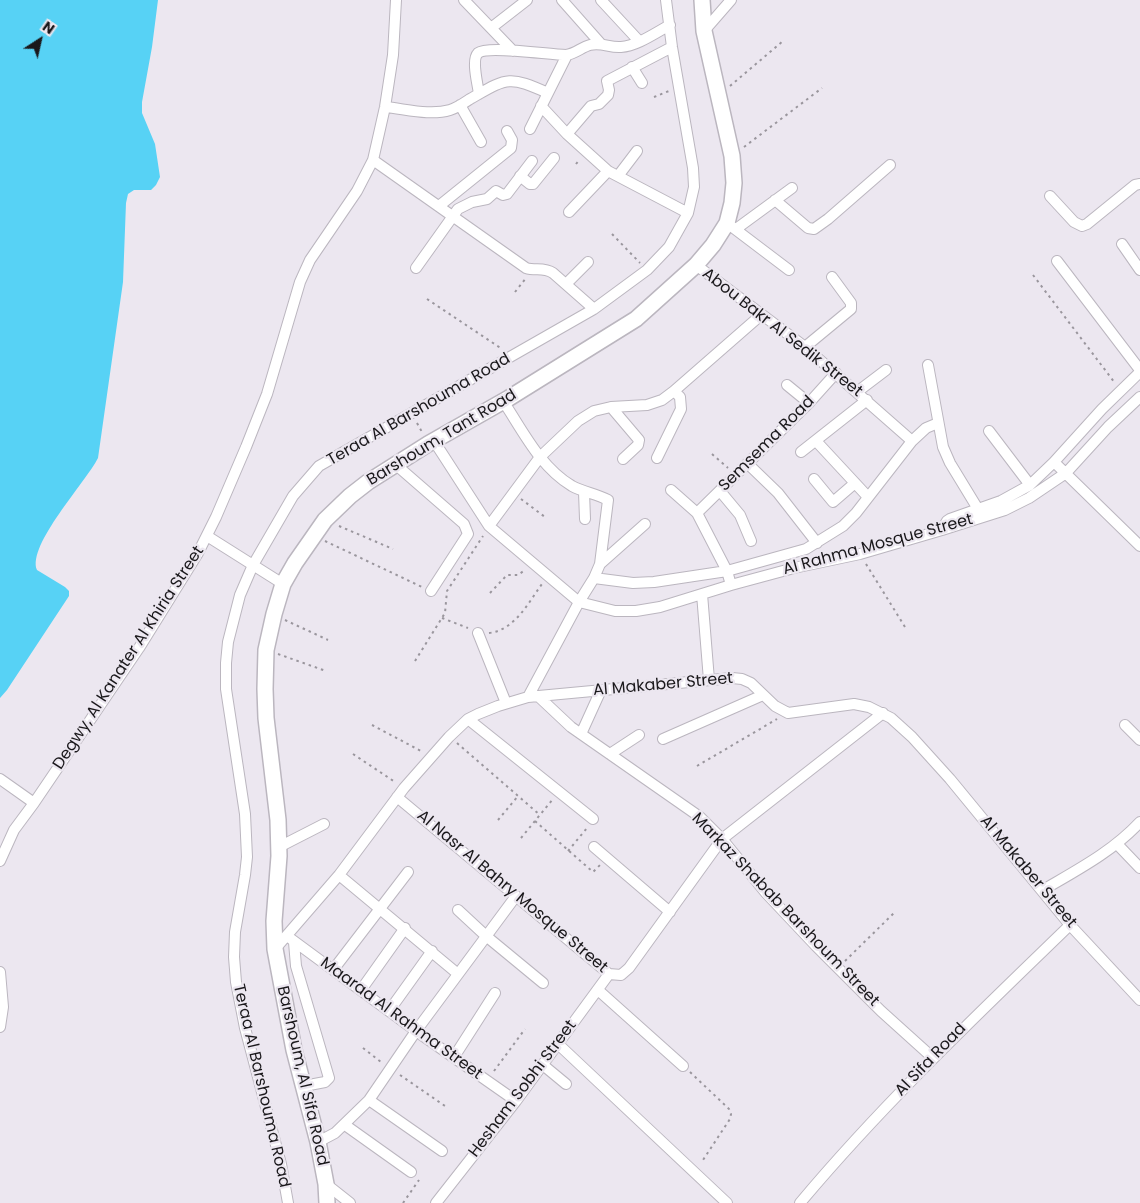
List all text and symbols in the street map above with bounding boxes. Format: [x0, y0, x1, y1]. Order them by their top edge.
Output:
north arrow [15, 15, 65, 65]
text: N [39, 17, 59, 39]
street label: Abou Bakr Al Sedik Street [698, 265, 866, 401]
street label: Teraa Al Barshouma Road [324, 350, 514, 470]
street label: Barshoum, Tant Road [364, 386, 520, 490]
street label: Semsema Road [715, 392, 819, 496]
street label: Al Rahma Mosque Street [781, 510, 975, 580]
street label: Degwy, Al Kanater Al Khiria Street [49, 543, 209, 773]
street label: Al Makaber Street [592, 669, 734, 701]
street label: Al Nasr Al Bahry Mosque Street [413, 806, 611, 978]
street label: Markaz Shabab Barshoum Street [687, 809, 883, 1011]
street label: Al Makaber Street [976, 812, 1080, 932]
street label: Maarad Al Rahma Street [316, 954, 486, 1084]
street label: Teraa Al Barshouma Road [228, 982, 294, 1190]
street label: Barshoum, Al Sifa Road [272, 984, 332, 1168]
street label: Hesham Sobhi Street [465, 1017, 581, 1161]
street label: Al Sifa Road [891, 1019, 971, 1101]

